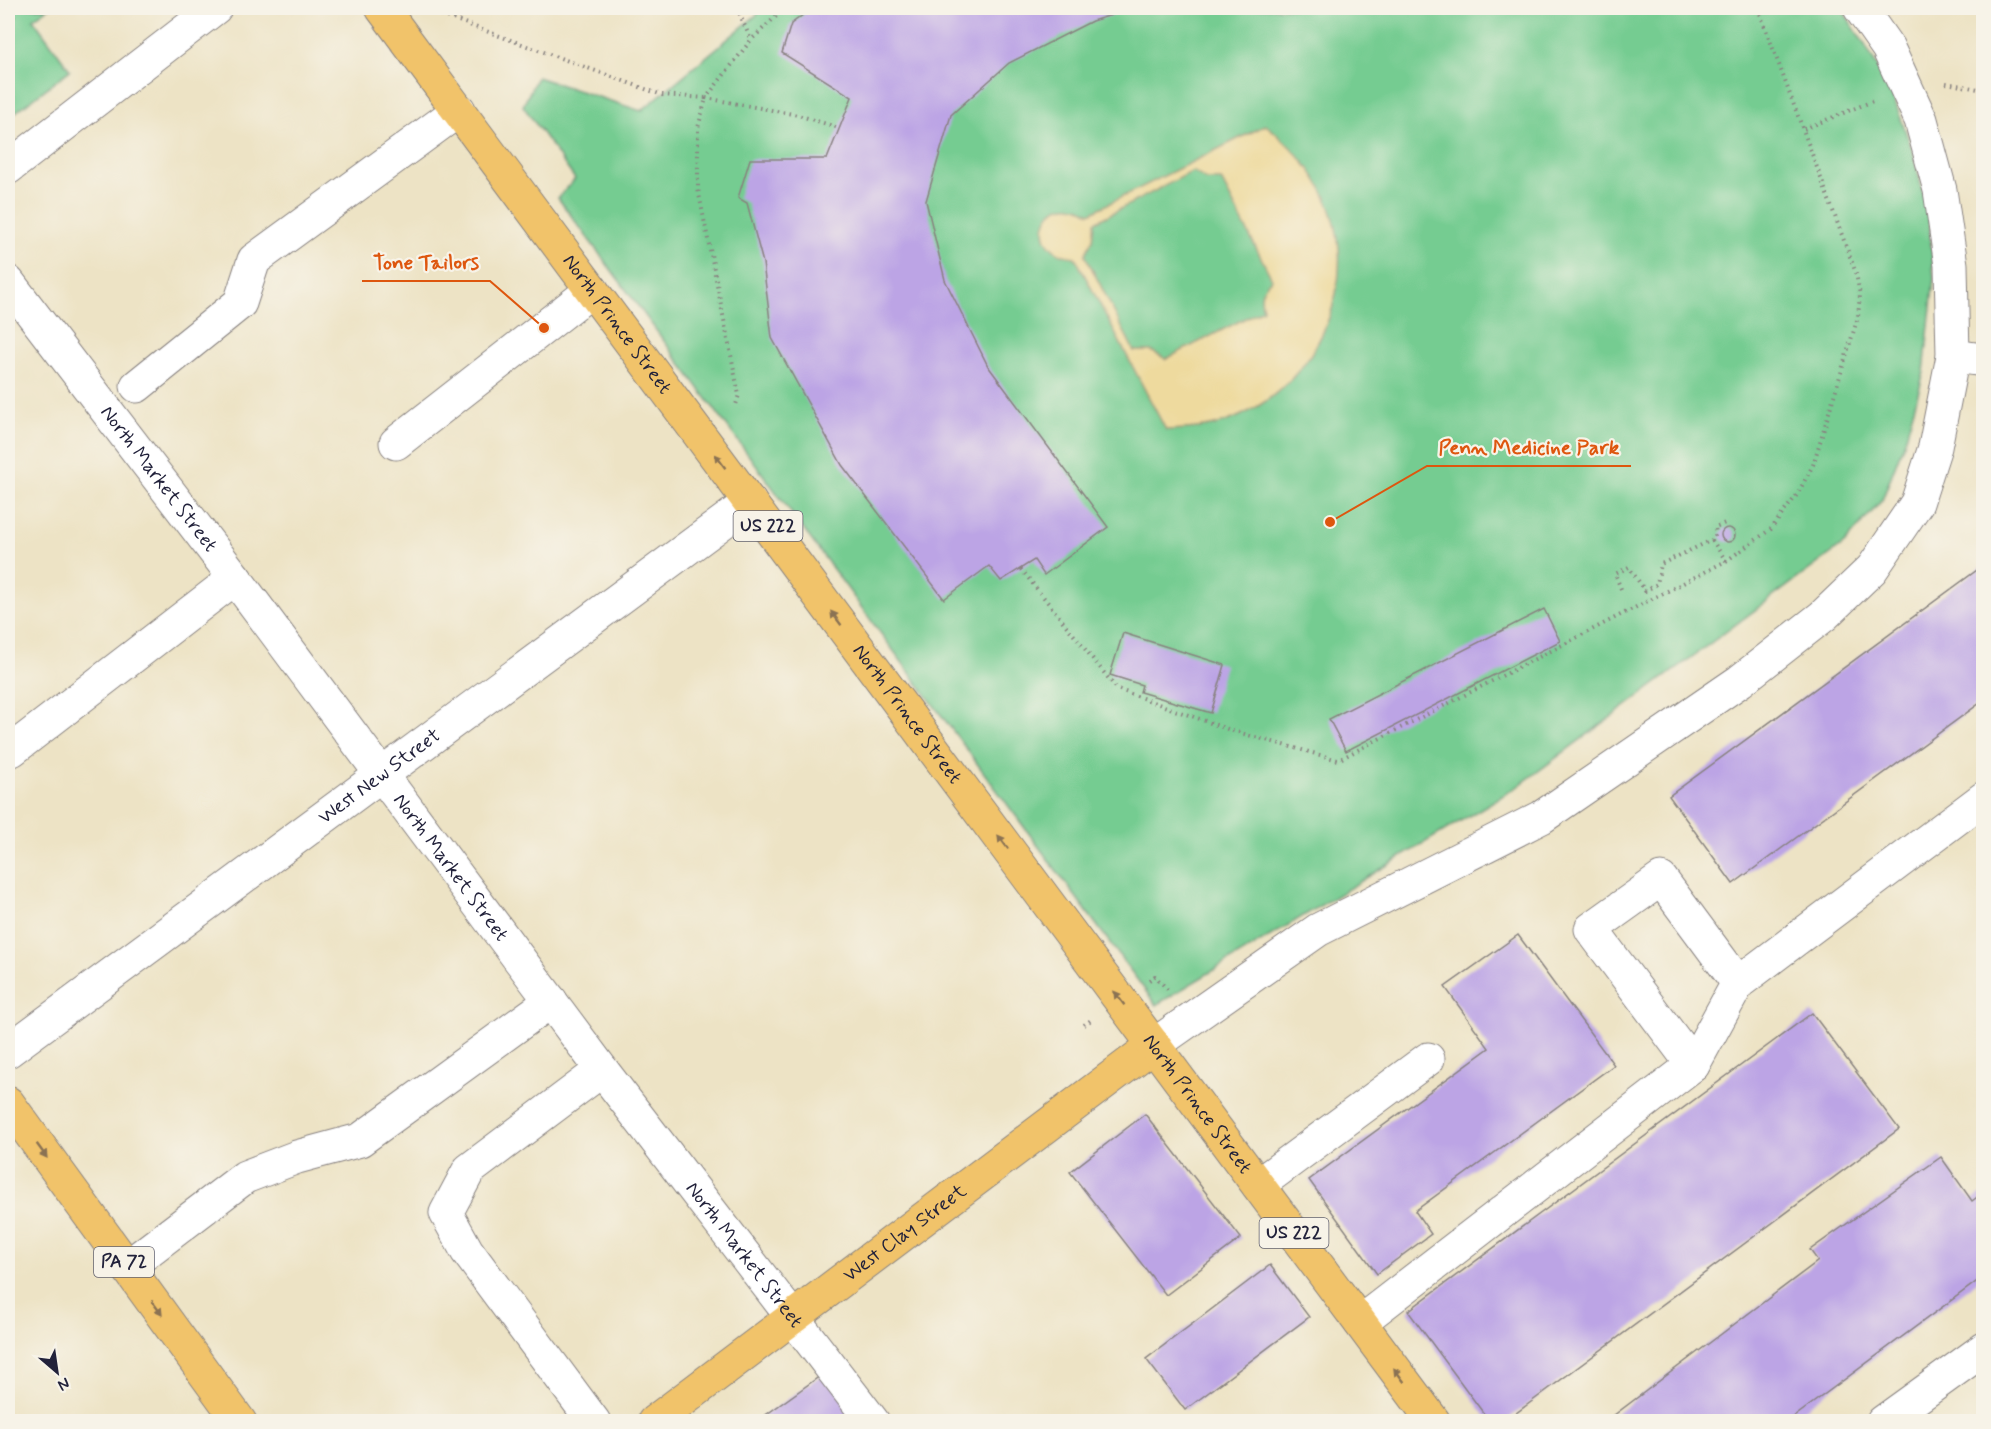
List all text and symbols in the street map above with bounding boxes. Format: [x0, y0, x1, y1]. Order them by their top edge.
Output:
callout: Tone Tailors [362, 242, 490, 281]
text: Tone Tailors [373, 249, 480, 277]
street label: North Prince Street [556, 249, 678, 400]
street label: North Market Street [94, 400, 224, 558]
callout: Penn Medicine Park [1427, 427, 1631, 466]
text: Penn Medicine Park [1439, 434, 1620, 462]
one-way arrow [714, 454, 726, 469]
road number: US 222 [734, 511, 802, 541]
one-way arrow [831, 610, 843, 625]
street label: North Prince Street [846, 639, 968, 790]
street label: West New Street [313, 722, 446, 830]
street label: North Market Street [387, 788, 515, 947]
one-way arrow [997, 834, 1009, 850]
one-way arrow [1113, 991, 1125, 1007]
street label: North Prince Street [1136, 1028, 1258, 1179]
one-way arrow [36, 1142, 48, 1158]
street label: North Market Street [679, 1176, 809, 1333]
street label: West Clay Street [838, 1178, 972, 1288]
road number: US 222 [1260, 1218, 1328, 1248]
road number: PA 72 [94, 1247, 154, 1277]
one-way arrow [151, 1299, 163, 1315]
north arrow [27, 1342, 87, 1402]
one-way arrow [1393, 1367, 1405, 1383]
text: N [54, 1372, 73, 1396]

